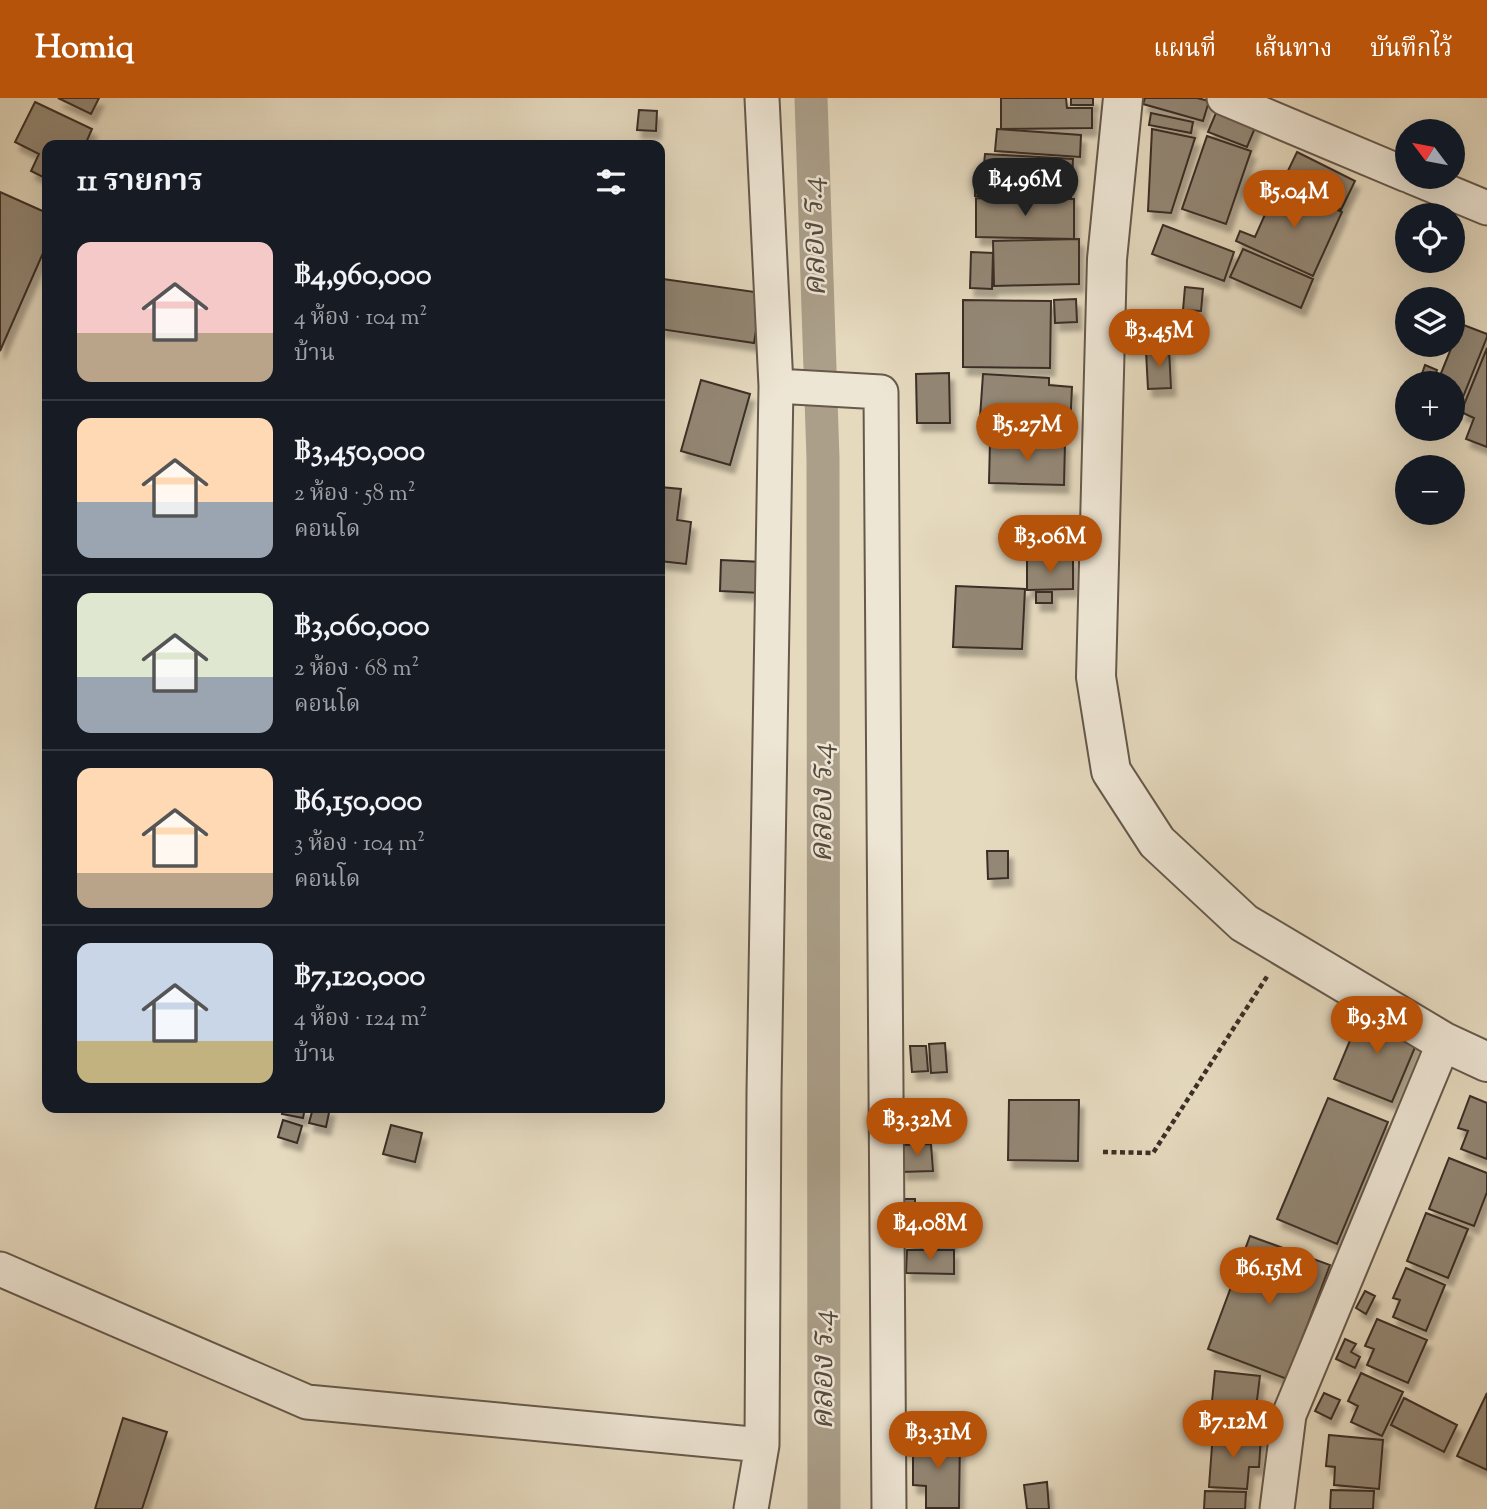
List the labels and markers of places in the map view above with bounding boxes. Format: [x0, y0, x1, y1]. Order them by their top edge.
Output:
pin: ฿4.96M [968, 158, 1082, 218]
pin: ฿5.04M [1237, 170, 1351, 230]
pin: ฿3.45M [1102, 310, 1216, 369]
pin: ฿5.27M [970, 404, 1084, 463]
pin: ฿3.06M [993, 516, 1107, 575]
pin: ฿9.3M [1328, 996, 1426, 1056]
pin: ฿3.32M [860, 1098, 974, 1158]
pin: ฿4.08M [873, 1202, 987, 1262]
pin: ฿6.15M [1212, 1248, 1326, 1307]
pin: ฿7.12M [1176, 1400, 1290, 1460]
pin: ฿3.31M [881, 1412, 995, 1471]

